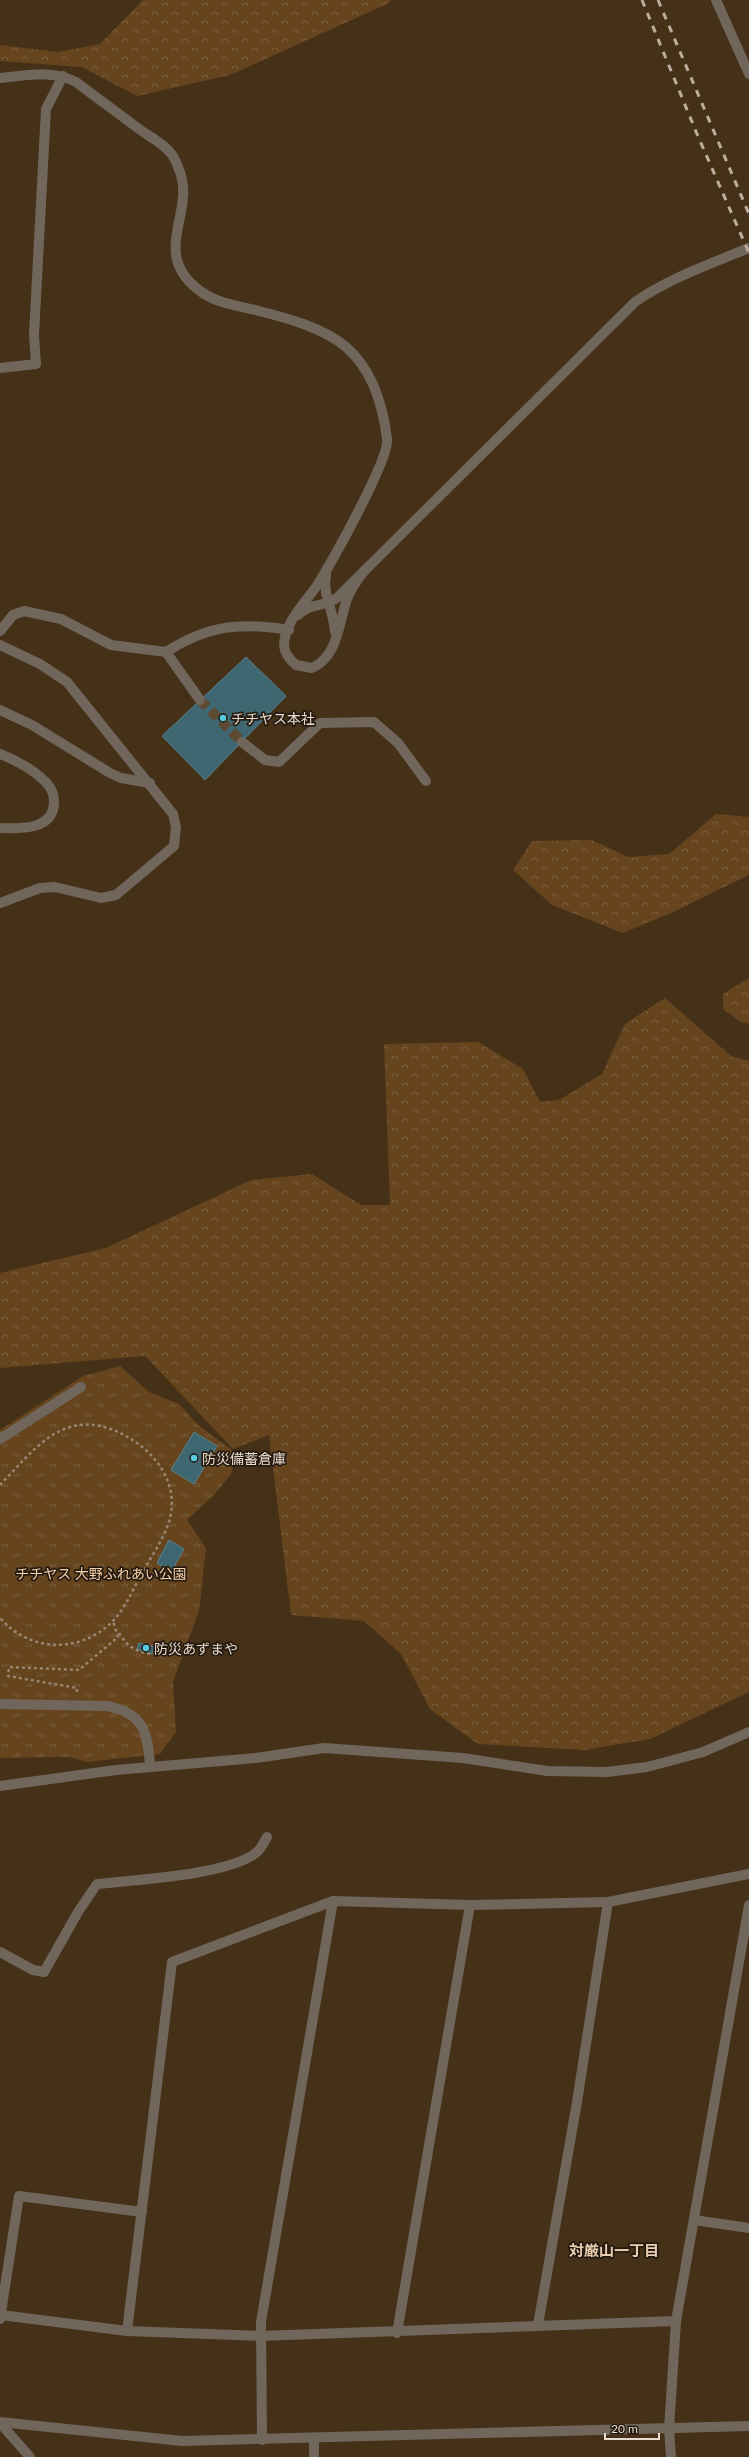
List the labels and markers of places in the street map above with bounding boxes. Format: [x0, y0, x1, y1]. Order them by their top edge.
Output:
place label: チチヤス本社 [231, 710, 315, 727]
marker: チチヤス本社 [218, 713, 228, 723]
place label: 防災備蓄倉庫 [202, 1450, 286, 1467]
marker: 防災備蓄倉庫 [189, 1453, 199, 1463]
place label: 防災あずまや [154, 1640, 238, 1657]
marker: 防災あずまや [141, 1643, 151, 1653]

